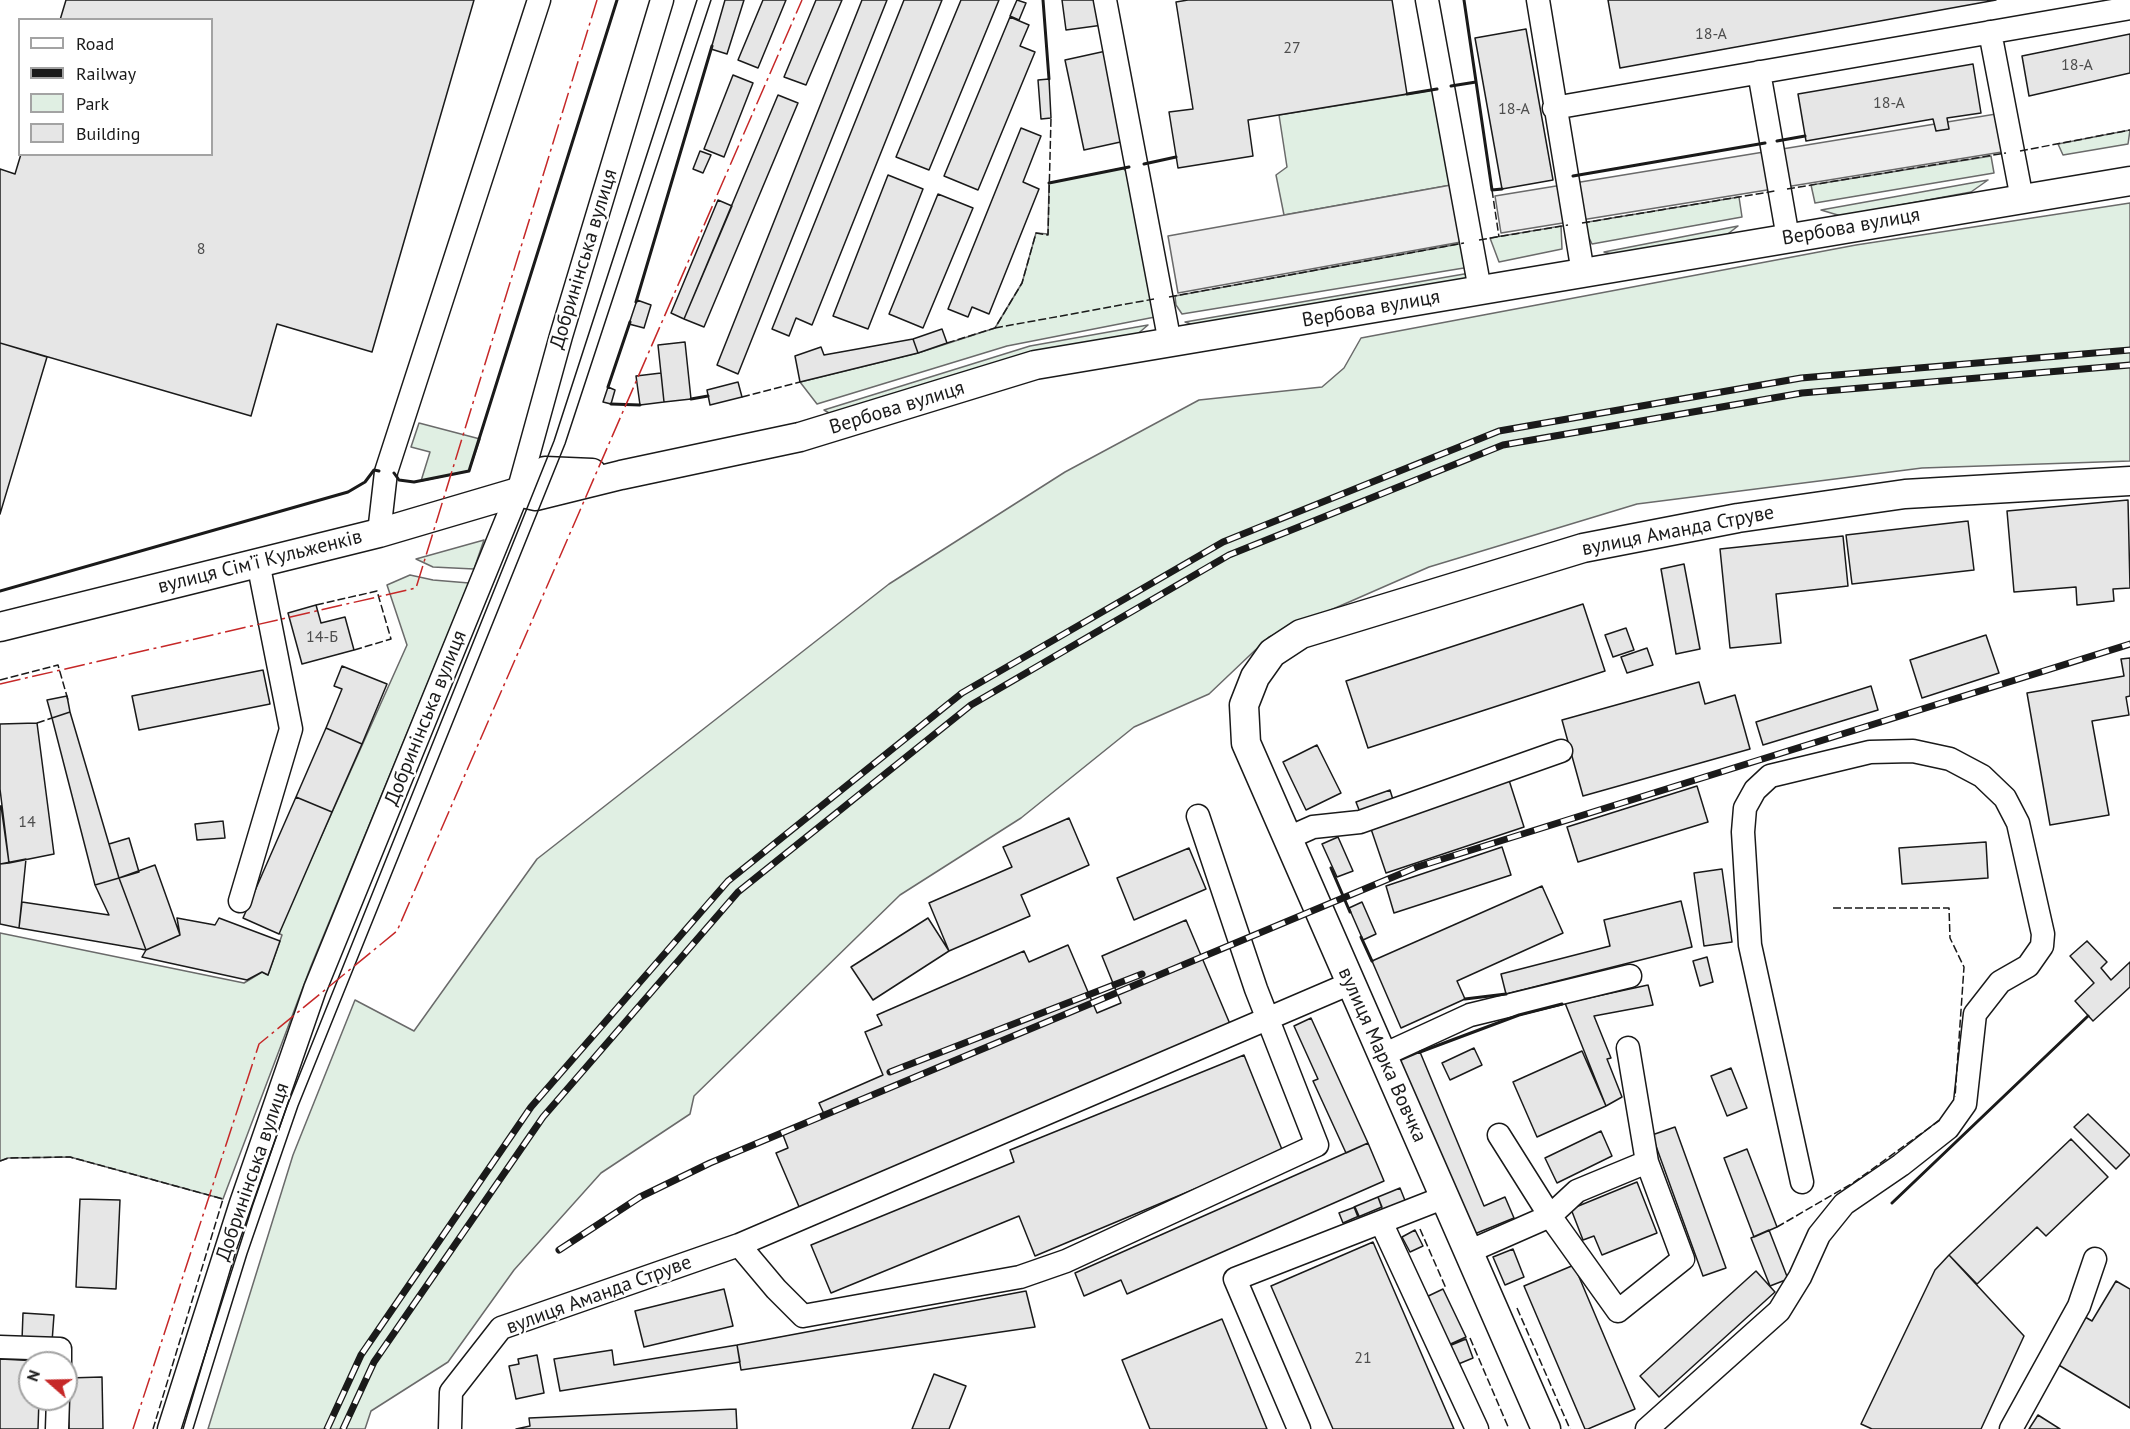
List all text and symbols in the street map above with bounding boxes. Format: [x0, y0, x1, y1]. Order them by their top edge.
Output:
legend [18, 18, 213, 156]
house number: 18-А [1695, 24, 1727, 44]
text: Road [76, 32, 114, 55]
house number: 27 [1283, 38, 1301, 58]
house number: 18-А [2061, 55, 2093, 75]
text: Railway [76, 62, 136, 85]
text: Park [76, 92, 109, 115]
house number: 18-А [1873, 93, 1905, 113]
house number: 18-А [1498, 99, 1530, 119]
text: Building [76, 122, 140, 145]
street label: Добринінська вулиця [545, 166, 623, 352]
street label: Вербова вулиця [1780, 203, 1922, 251]
house number: 8 [197, 239, 205, 259]
street label: Вербова вулиця [1300, 285, 1442, 333]
street label: Вербова вулиця [827, 376, 967, 440]
street label: вулиця Аманда Струве [1580, 501, 1776, 561]
street label: вулиця Сімʼї Кульженків [155, 525, 365, 599]
house number: 14-Б [306, 627, 338, 647]
street label: Добринінська вулиця [380, 627, 472, 809]
house number: 14 [18, 812, 36, 832]
street label: вулиця Марка Вовчка [1333, 964, 1431, 1146]
street label: Добринінська вулиця [211, 1080, 295, 1264]
street label: вулиця Аманда Струве [503, 1250, 695, 1340]
house number: 21 [1354, 1348, 1372, 1368]
north arrow [18, 1351, 78, 1411]
text: N [22, 1367, 44, 1384]

